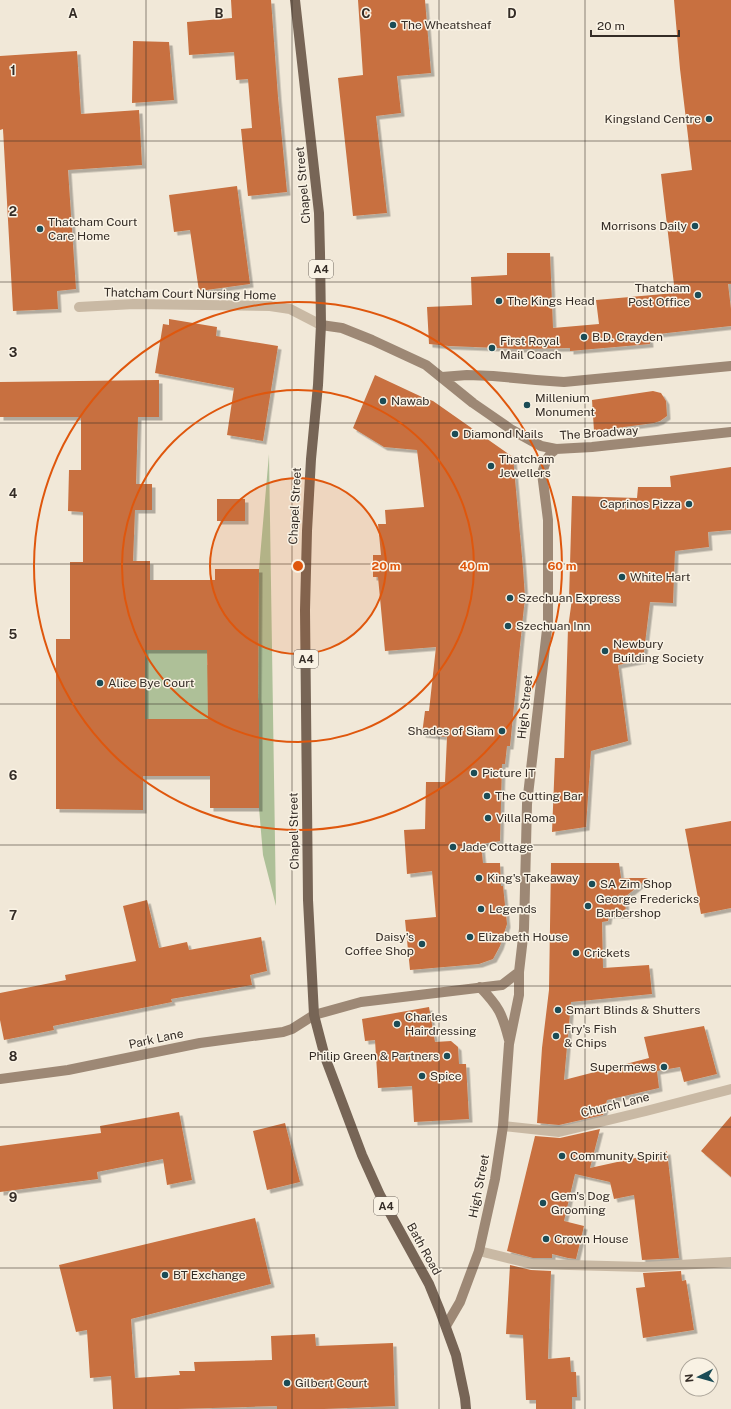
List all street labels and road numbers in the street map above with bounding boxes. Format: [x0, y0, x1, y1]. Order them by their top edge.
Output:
street label: Chapel Street [293, 146, 313, 224]
road number: A4 [309, 260, 333, 278]
street label: Thatcham Court Nursing Home [104, 285, 277, 303]
street label: The Broadway [559, 423, 639, 443]
street label: Chapel Street [286, 467, 304, 545]
road number: A4 [294, 650, 318, 668]
street label: High Street [515, 674, 535, 740]
street label: Chapel Street [286, 792, 302, 870]
street label: Park Lane [127, 1026, 185, 1052]
street label: Church Lane [579, 1090, 651, 1120]
street label: High Street [466, 1153, 492, 1219]
road number: A4 [374, 1197, 398, 1215]
street label: Bath Road [404, 1221, 444, 1277]

